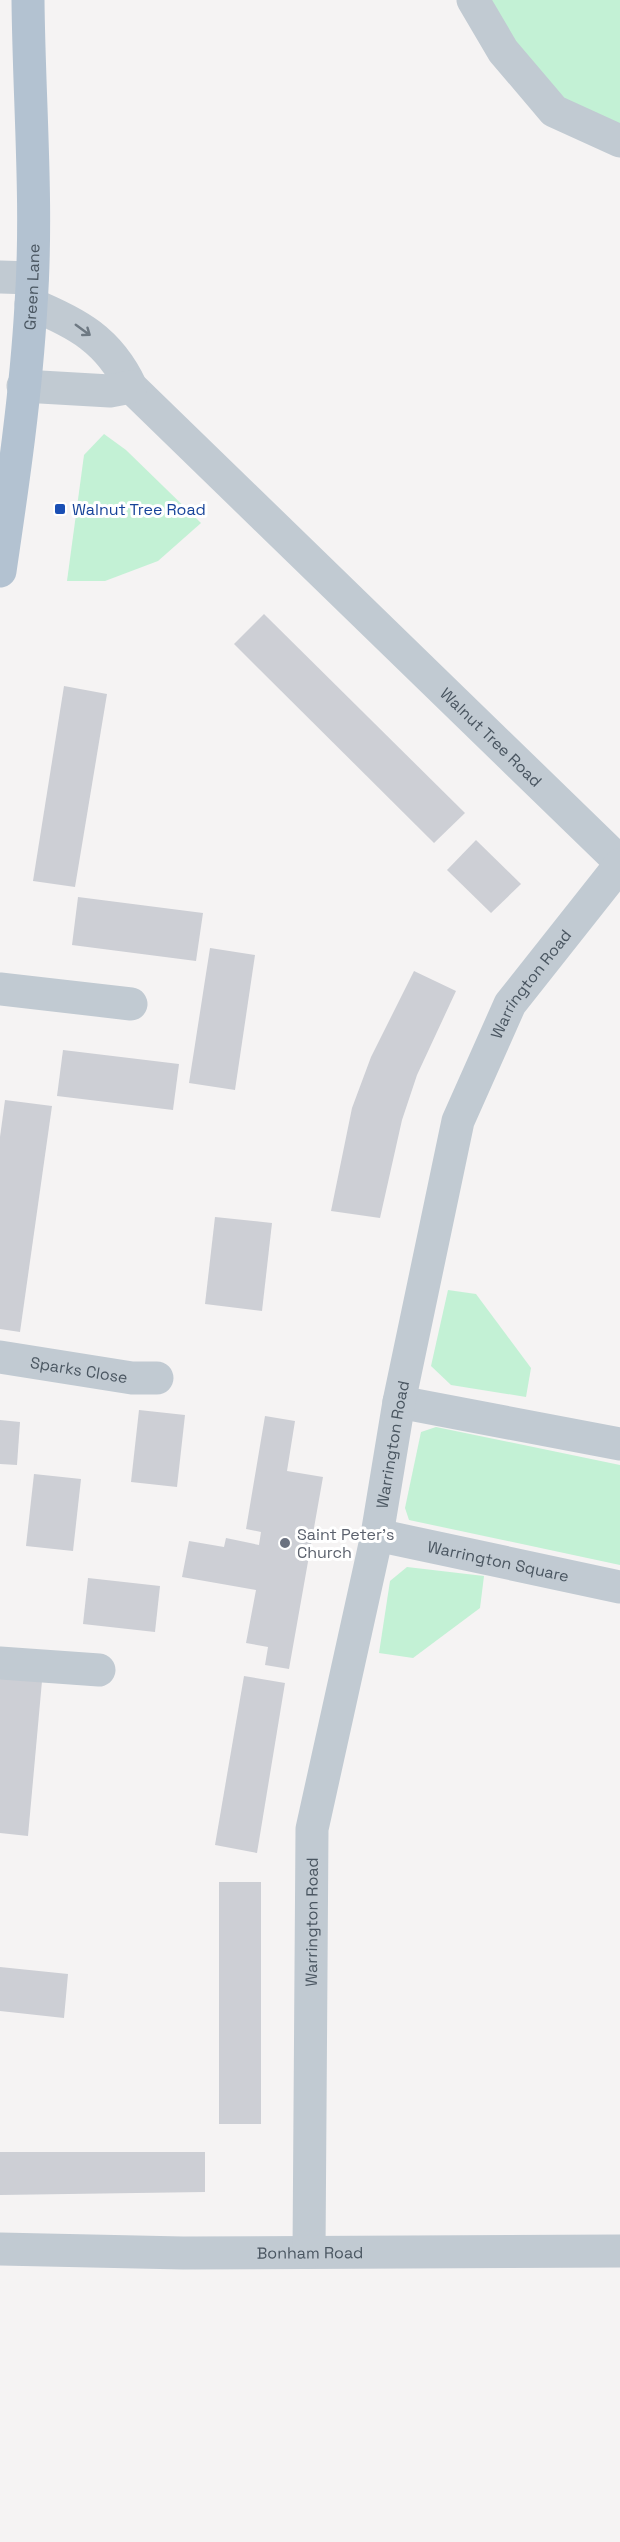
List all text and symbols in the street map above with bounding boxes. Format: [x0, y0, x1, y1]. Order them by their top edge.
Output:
street label: Green Lane [19, 244, 44, 331]
one-way arrow [75, 324, 91, 336]
place label: Walnut Tree Road [72, 499, 206, 520]
marker: Walnut Tree Road [53, 502, 67, 516]
street label: Walnut Tree Road [436, 683, 547, 791]
street label: Warrington Road [485, 925, 576, 1042]
street label: Sparks Close [29, 1351, 129, 1388]
street label: Warrington Road [371, 1379, 414, 1510]
place label: Saint Peter's Church [297, 1524, 394, 1563]
marker: Saint Peter's Church [278, 1536, 292, 1550]
street label: Warrington Square [425, 1536, 571, 1586]
street label: Warrington Road [300, 1857, 322, 1987]
street label: Bonham Road [257, 2242, 363, 2263]

